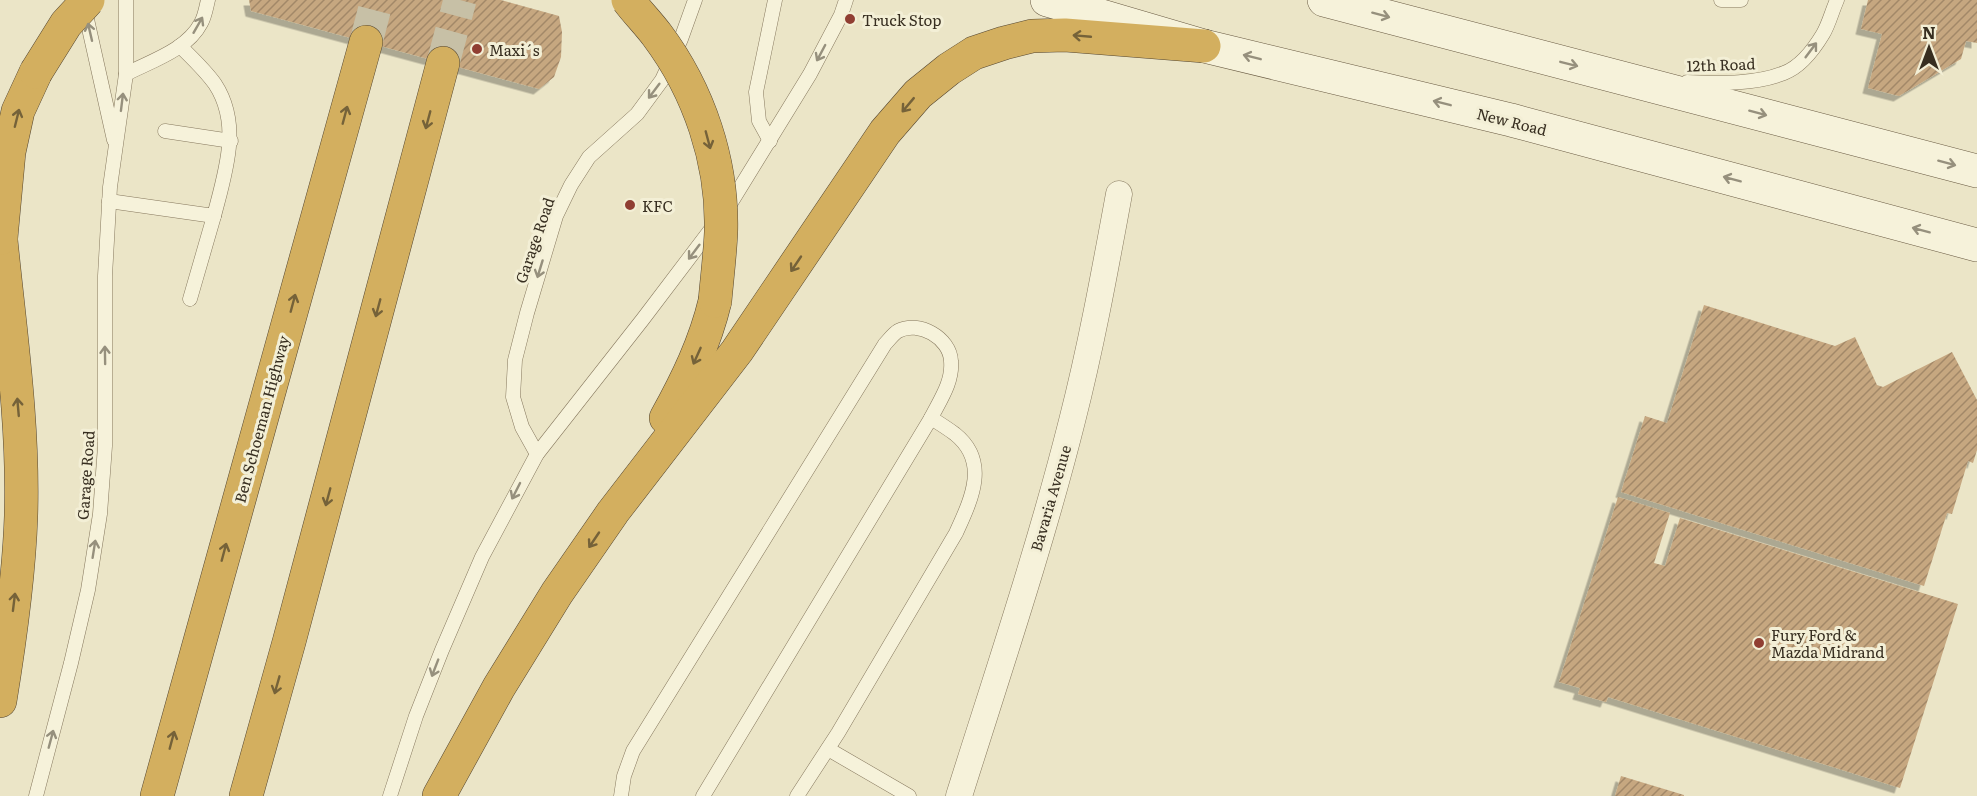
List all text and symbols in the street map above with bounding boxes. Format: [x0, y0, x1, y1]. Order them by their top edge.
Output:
place label: Truck Stop [862, 8, 942, 31]
one-way arrow [1371, 10, 1390, 21]
marker: Truck Stop [843, 12, 857, 26]
one-way arrow [193, 17, 205, 34]
north arrow [1899, 18, 1959, 78]
text: N [1922, 20, 1936, 44]
one-way arrow [83, 23, 95, 42]
one-way arrow [1073, 30, 1093, 41]
place label: Maxi´s [489, 38, 540, 61]
marker: Maxi´s [470, 42, 484, 56]
one-way arrow [1805, 42, 1818, 58]
one-way arrow [815, 43, 826, 61]
one-way arrow [1243, 51, 1262, 63]
street label: 12th Road [1686, 51, 1756, 77]
one-way arrow [1560, 59, 1579, 71]
one-way arrow [647, 83, 660, 99]
one-way arrow [117, 92, 128, 112]
one-way arrow [902, 97, 915, 113]
one-way arrow [1433, 97, 1452, 109]
street label: New Road [1474, 101, 1550, 141]
one-way arrow [340, 106, 351, 125]
one-way arrow [11, 108, 23, 127]
one-way arrow [1748, 108, 1767, 119]
one-way arrow [422, 110, 433, 129]
one-way arrow [703, 130, 714, 149]
one-way arrow [1937, 158, 1956, 169]
one-way arrow [1723, 173, 1742, 184]
street label: Garage Road [509, 194, 559, 286]
place label: KFC [642, 194, 673, 217]
marker: KFC [623, 198, 637, 212]
one-way arrow [1911, 223, 1930, 235]
one-way arrow [688, 244, 700, 260]
one-way arrow [790, 255, 802, 271]
one-way arrow [534, 259, 545, 278]
one-way arrow [288, 294, 299, 313]
one-way arrow [372, 298, 383, 317]
street label: Ben Schoeman Highway [228, 332, 295, 505]
one-way arrow [99, 346, 110, 366]
one-way arrow [691, 347, 702, 365]
one-way arrow [12, 398, 23, 418]
street label: Garage Road [70, 429, 100, 521]
street label: Bavaria Avenue [1024, 442, 1076, 554]
one-way arrow [510, 481, 522, 499]
one-way arrow [322, 487, 333, 506]
one-way arrow [588, 531, 600, 547]
one-way arrow [89, 540, 100, 560]
one-way arrow [219, 543, 230, 562]
one-way arrow [9, 592, 20, 612]
place label: Fury Ford & Mazda Midrand [1771, 623, 1884, 663]
marker: Fury Ford & Mazda Midrand [1752, 636, 1766, 650]
one-way arrow [428, 658, 439, 676]
one-way arrow [271, 675, 283, 694]
one-way arrow [46, 730, 57, 749]
one-way arrow [167, 730, 178, 749]

